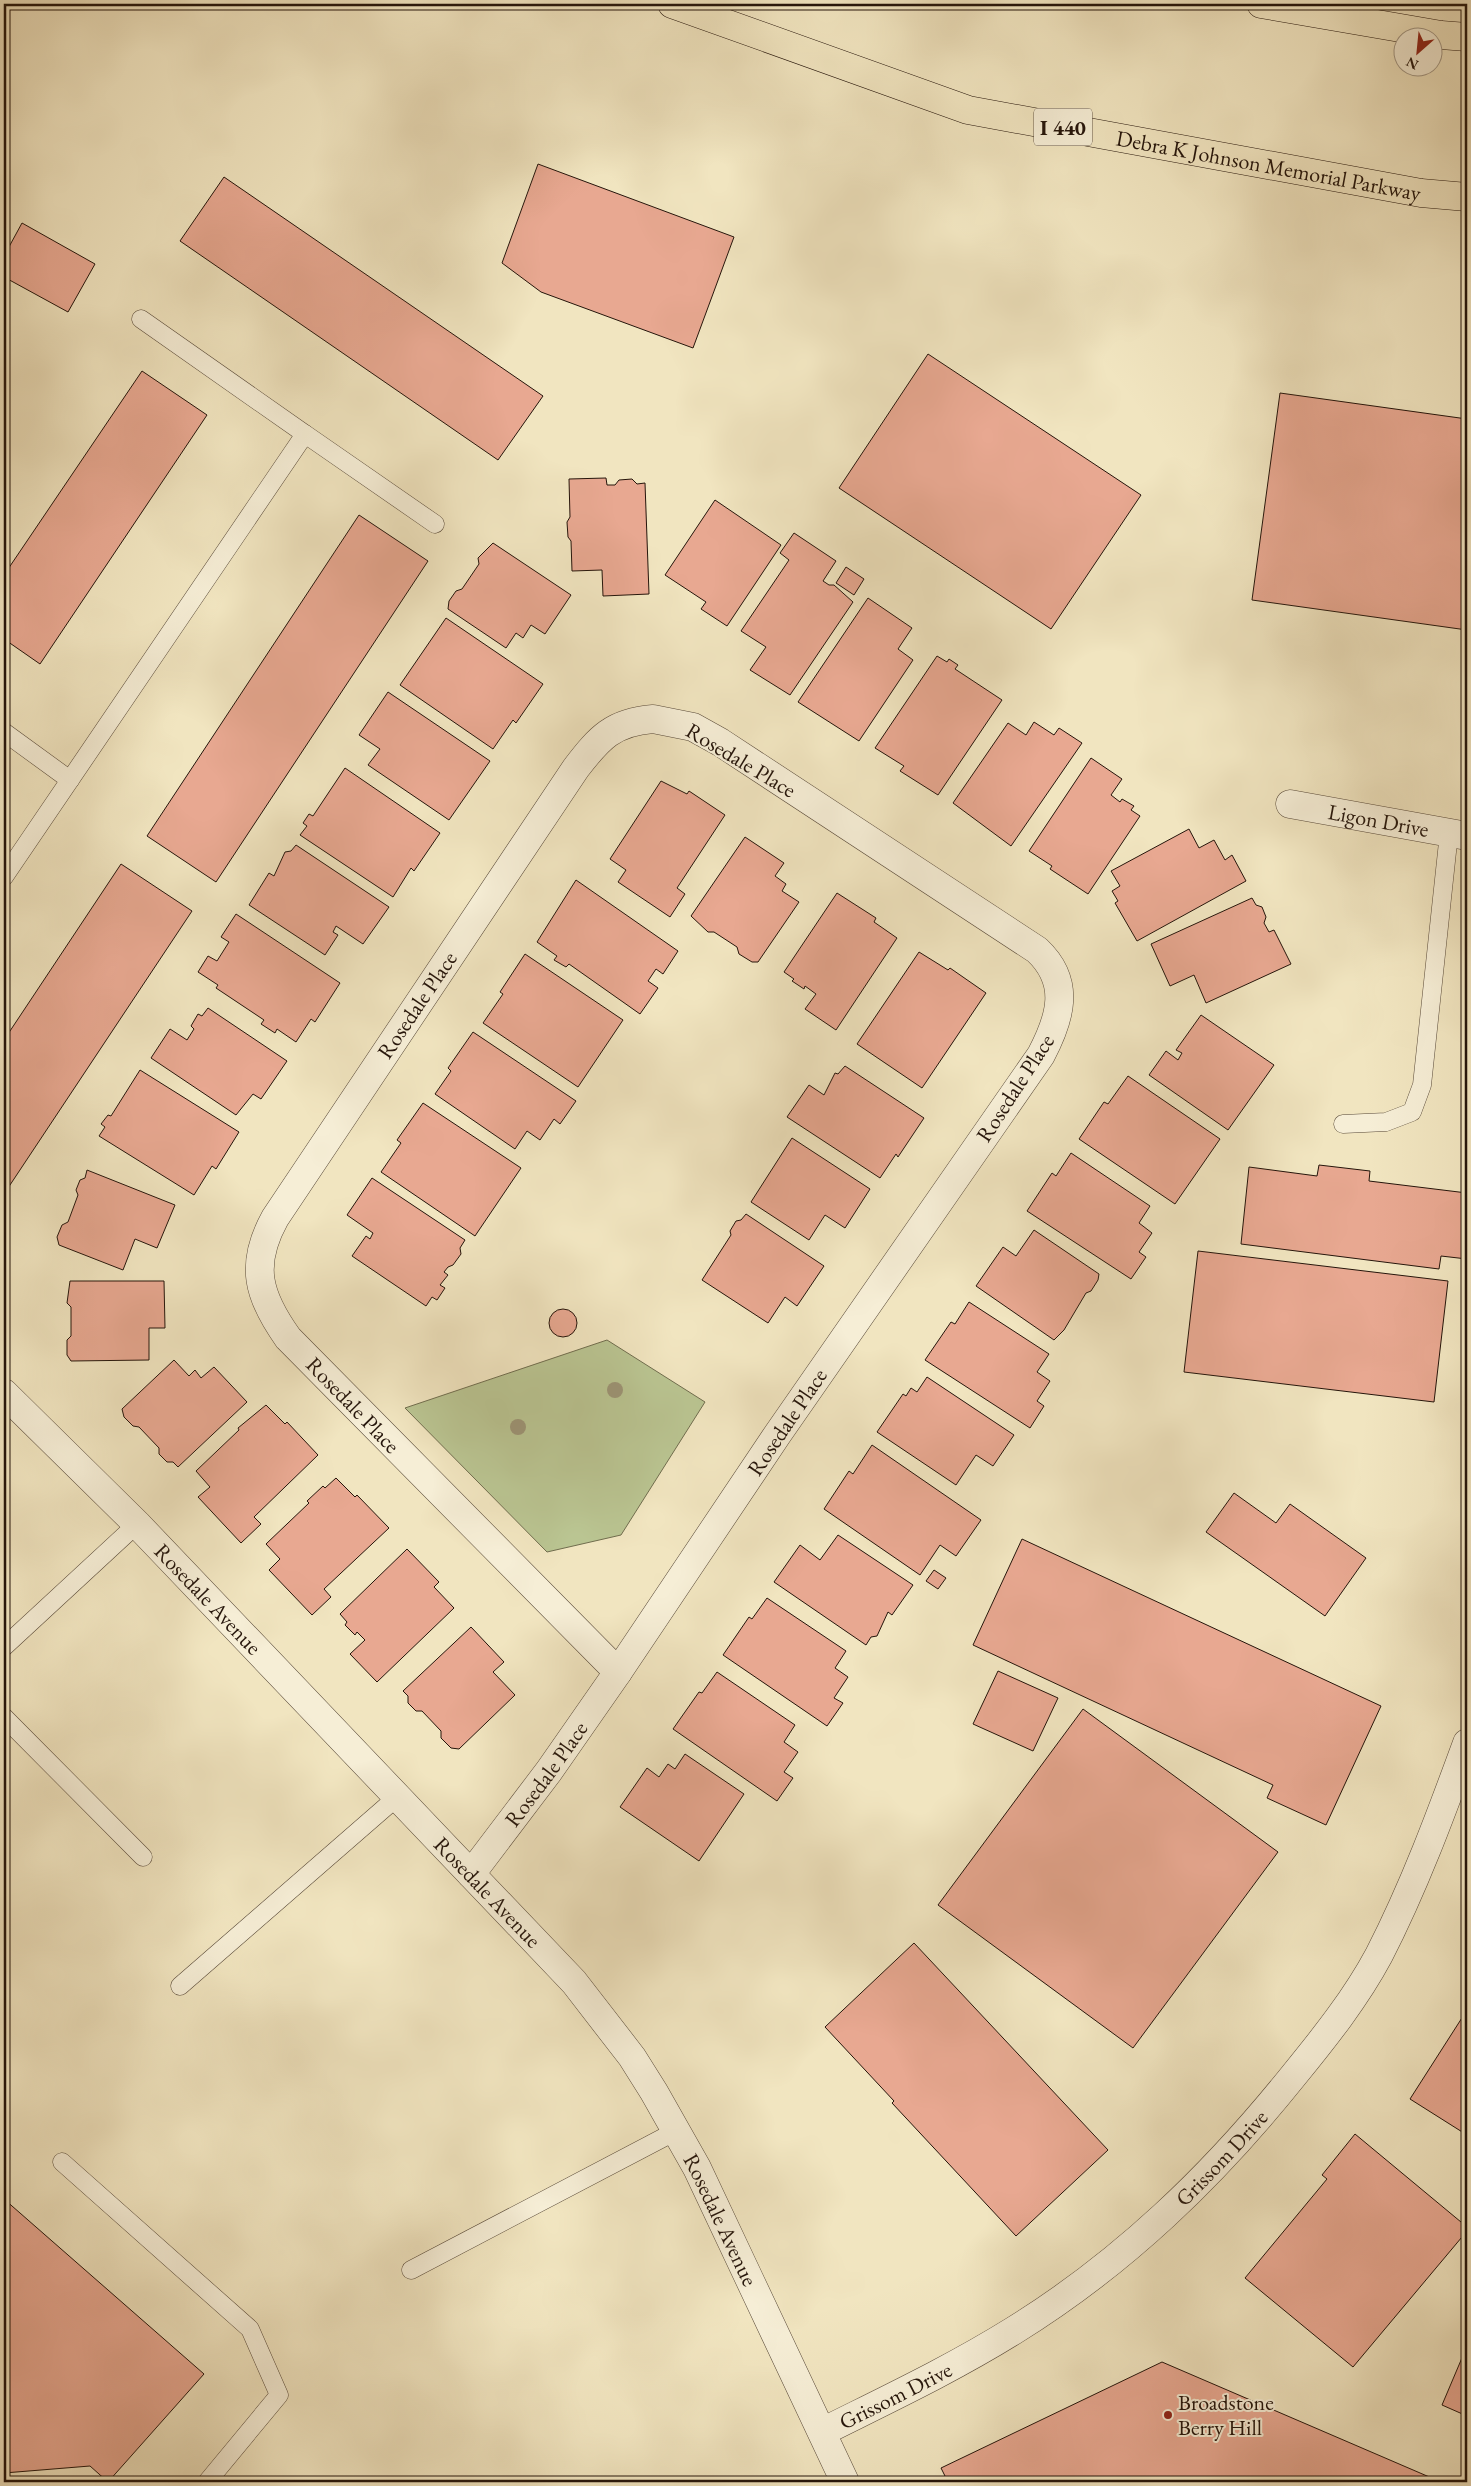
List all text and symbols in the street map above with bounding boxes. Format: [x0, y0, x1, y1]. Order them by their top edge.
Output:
north arrow [1394, 28, 1444, 78]
text: N [1402, 53, 1421, 74]
road number: I 440 [1034, 108, 1092, 146]
street label: Debra K Johnson Memorial Parkway [1114, 123, 1424, 207]
street label: Rosedale Place [681, 716, 802, 804]
street label: Ligon Drive [1326, 797, 1432, 843]
street label: Rosedale Place [370, 945, 464, 1064]
street label: Rosedale Place [969, 1028, 1061, 1148]
street label: Rosedale Place [300, 1351, 407, 1460]
street label: Rosedale Place [740, 1362, 834, 1481]
street label: Rosedale Avenue [148, 1537, 269, 1661]
street label: Rosedale Place [498, 1715, 594, 1832]
street label: Rosedale Avenue [428, 1830, 548, 1954]
street label: Grissom Drive [1169, 2103, 1274, 2212]
street label: Rosedale Avenue [677, 2148, 765, 2291]
street label: Grissom Drive [834, 2354, 957, 2436]
place label: Broadstone Berry Hill [1178, 2388, 1274, 2442]
marker: Broadstone Berry Hill [1162, 2409, 1174, 2421]

